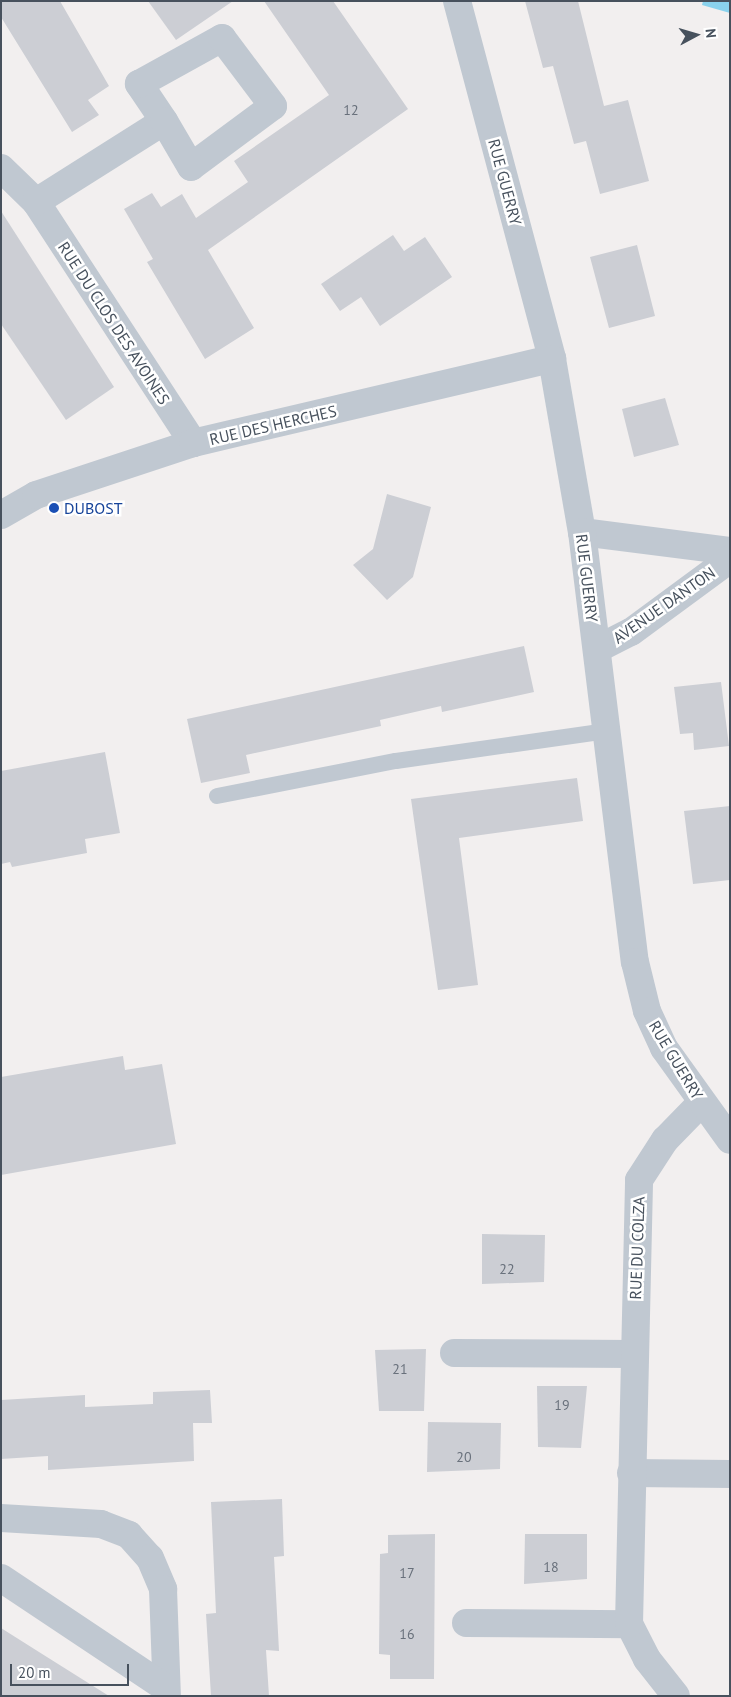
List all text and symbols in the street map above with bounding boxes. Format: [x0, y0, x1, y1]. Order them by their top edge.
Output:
north arrow [671, 10, 721, 60]
text: N [701, 28, 720, 39]
house number: 12 [343, 102, 359, 118]
street label: RUE GUERRY [484, 137, 526, 227]
street label: RUE DU CLOS DES AVOINES [54, 238, 174, 408]
street label: RUE DES HERCHES [208, 401, 338, 449]
place label: DUBOST [64, 498, 123, 518]
marker: DUBOST [48, 502, 60, 514]
street label: RUE GUERRY [572, 533, 602, 623]
street label: AVENUE DANTON [609, 563, 719, 647]
street label: RUE GUERRY [645, 1017, 707, 1103]
street label: RUE DU COLZA [626, 1196, 648, 1300]
house number: 22 [499, 1261, 515, 1277]
house number: 21 [392, 1361, 408, 1377]
house number: 19 [554, 1397, 570, 1413]
house number: 20 [456, 1449, 472, 1465]
house number: 18 [543, 1559, 559, 1575]
house number: 17 [399, 1565, 415, 1581]
house number: 16 [399, 1626, 415, 1642]
scale bar [12, 1654, 131, 1686]
text: 20 m [18, 1663, 51, 1682]

